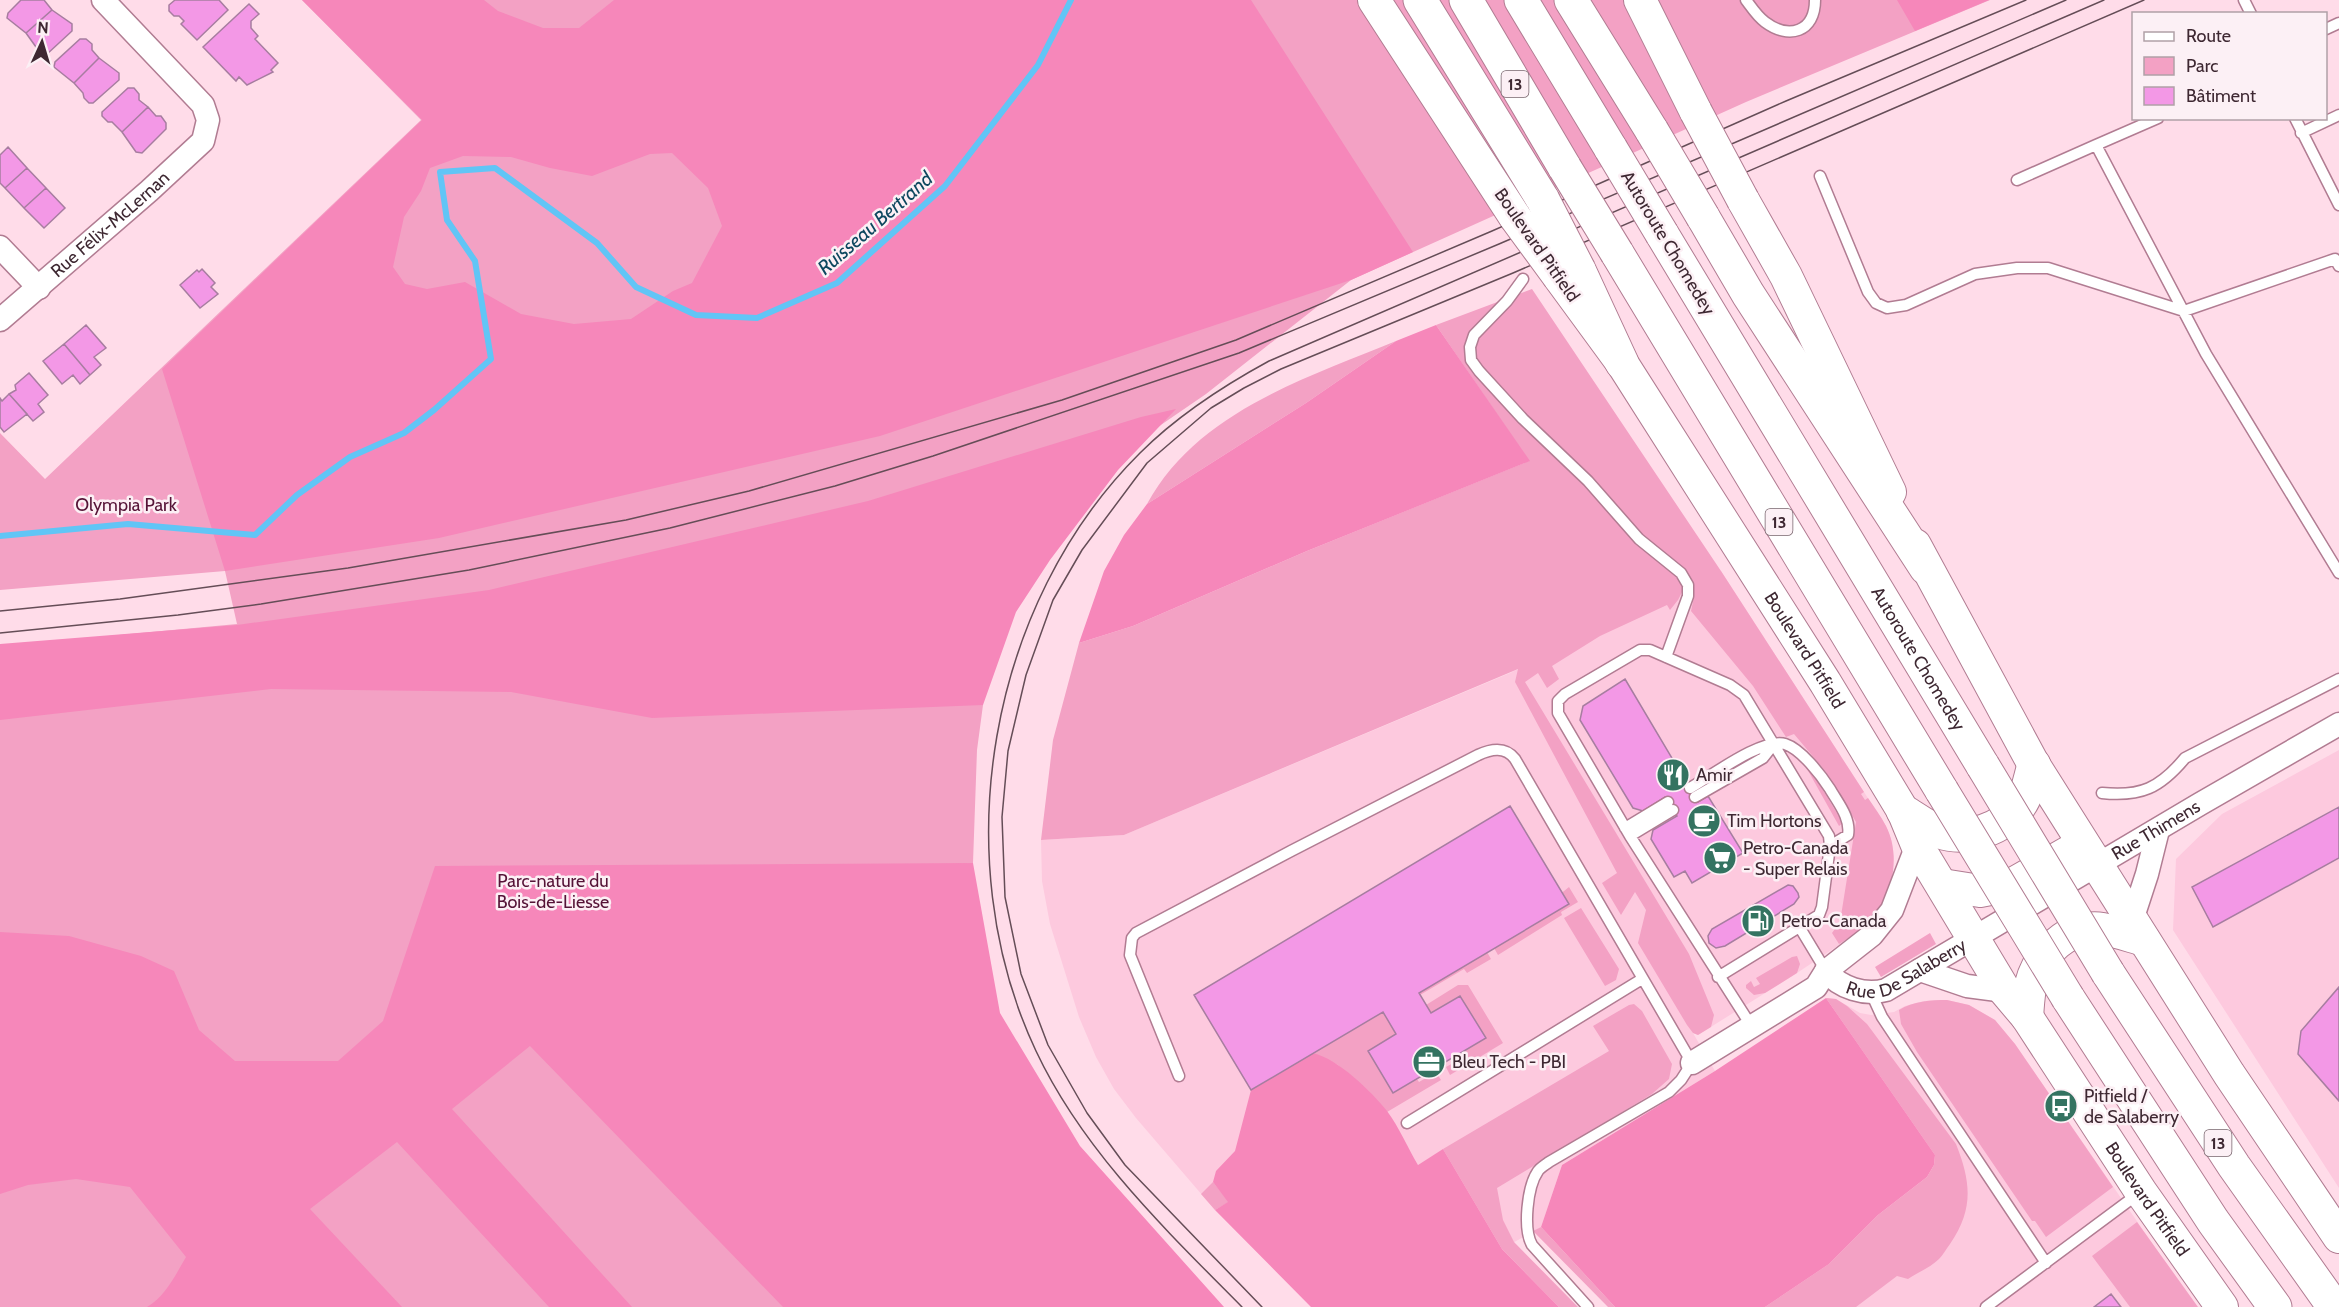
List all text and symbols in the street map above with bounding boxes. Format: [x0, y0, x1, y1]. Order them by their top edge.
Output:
north arrow [12, 12, 72, 72]
legend [2132, 12, 2327, 120]
text: N [37, 18, 49, 37]
text: Route [2186, 25, 2231, 47]
text: Parc [2186, 55, 2218, 77]
road number: 13 [1502, 71, 1528, 97]
text: Bâtiment [2186, 85, 2256, 107]
water label: Ruisseau Bertrand [812, 166, 938, 280]
street label: Rue Félix-McLernan [46, 167, 174, 282]
street label: Autoroute Chomedey [1616, 167, 1720, 319]
street label: Boulevard Pitfield [1490, 184, 1584, 306]
park label: Olympia Park [75, 494, 178, 516]
road number: 13 [1766, 509, 1792, 535]
street label: Autoroute Chomedey [1866, 583, 1970, 735]
street label: Boulevard Pitfield [1760, 588, 1849, 713]
restaurant icon: Amir [1655, 757, 1691, 793]
place label: Amir [1696, 764, 1733, 786]
street label: Rue Thimens [2108, 795, 2204, 865]
cafe icon: Tim Hortons [1686, 803, 1722, 839]
place label: Tim Hortons [1727, 810, 1822, 832]
place label: Petro-Canada - Super Relais [1743, 837, 1849, 880]
supermarket icon: Petro-Canada - Super Relais [1702, 840, 1738, 876]
park label: Parc-nature du Bois-de-Liesse [497, 870, 609, 913]
fuel station icon: Petro-Canada [1740, 903, 1776, 939]
place label: Petro-Canada [1781, 910, 1887, 932]
street label: Rue De Salaberry [1843, 934, 1970, 1003]
office icon: Bleu Tech - PBI [1411, 1044, 1447, 1080]
place label: Bleu Tech - PBI [1452, 1051, 1566, 1073]
place label: Pitfield / de Salaberry [2084, 1085, 2179, 1128]
bus stop icon: Pitfield / de Salaberry [2043, 1088, 2079, 1124]
road number: 13 [2204, 1130, 2232, 1156]
street label: Boulevard Pitfield [2100, 1138, 2194, 1261]

